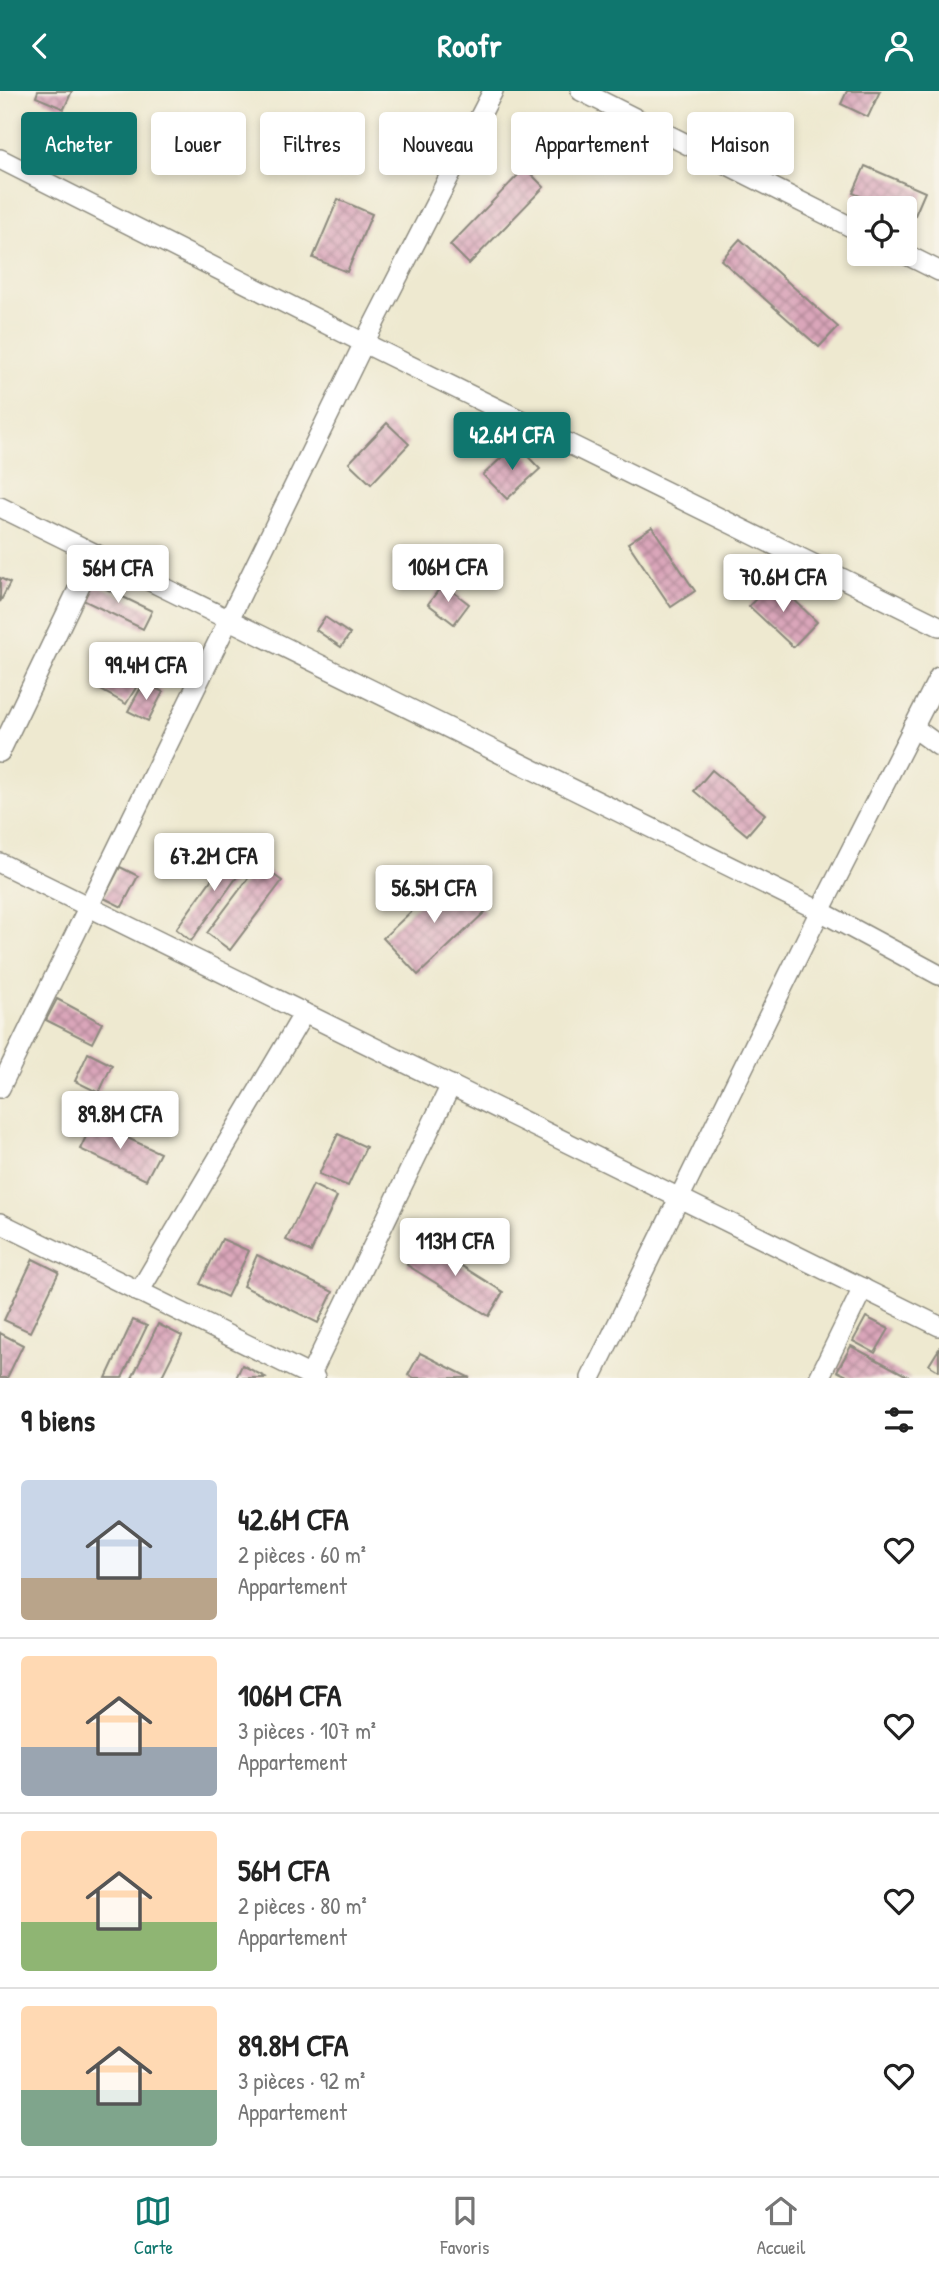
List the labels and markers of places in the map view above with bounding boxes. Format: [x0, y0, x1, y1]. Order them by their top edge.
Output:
pin: 42.6M CFA [432, 413, 592, 472]
pin: 56M CFA [53, 545, 183, 605]
pin: 106M CFA [376, 545, 520, 604]
pin: 70.6M CFA [703, 554, 863, 614]
pin: 99.4M CFA [66, 643, 226, 702]
pin: 67.2M CFA [134, 833, 294, 893]
pin: 56.5M CFA [354, 865, 514, 925]
pin: 89.8M CFA [40, 1091, 200, 1151]
pin: 113M CFA [383, 1219, 527, 1278]

